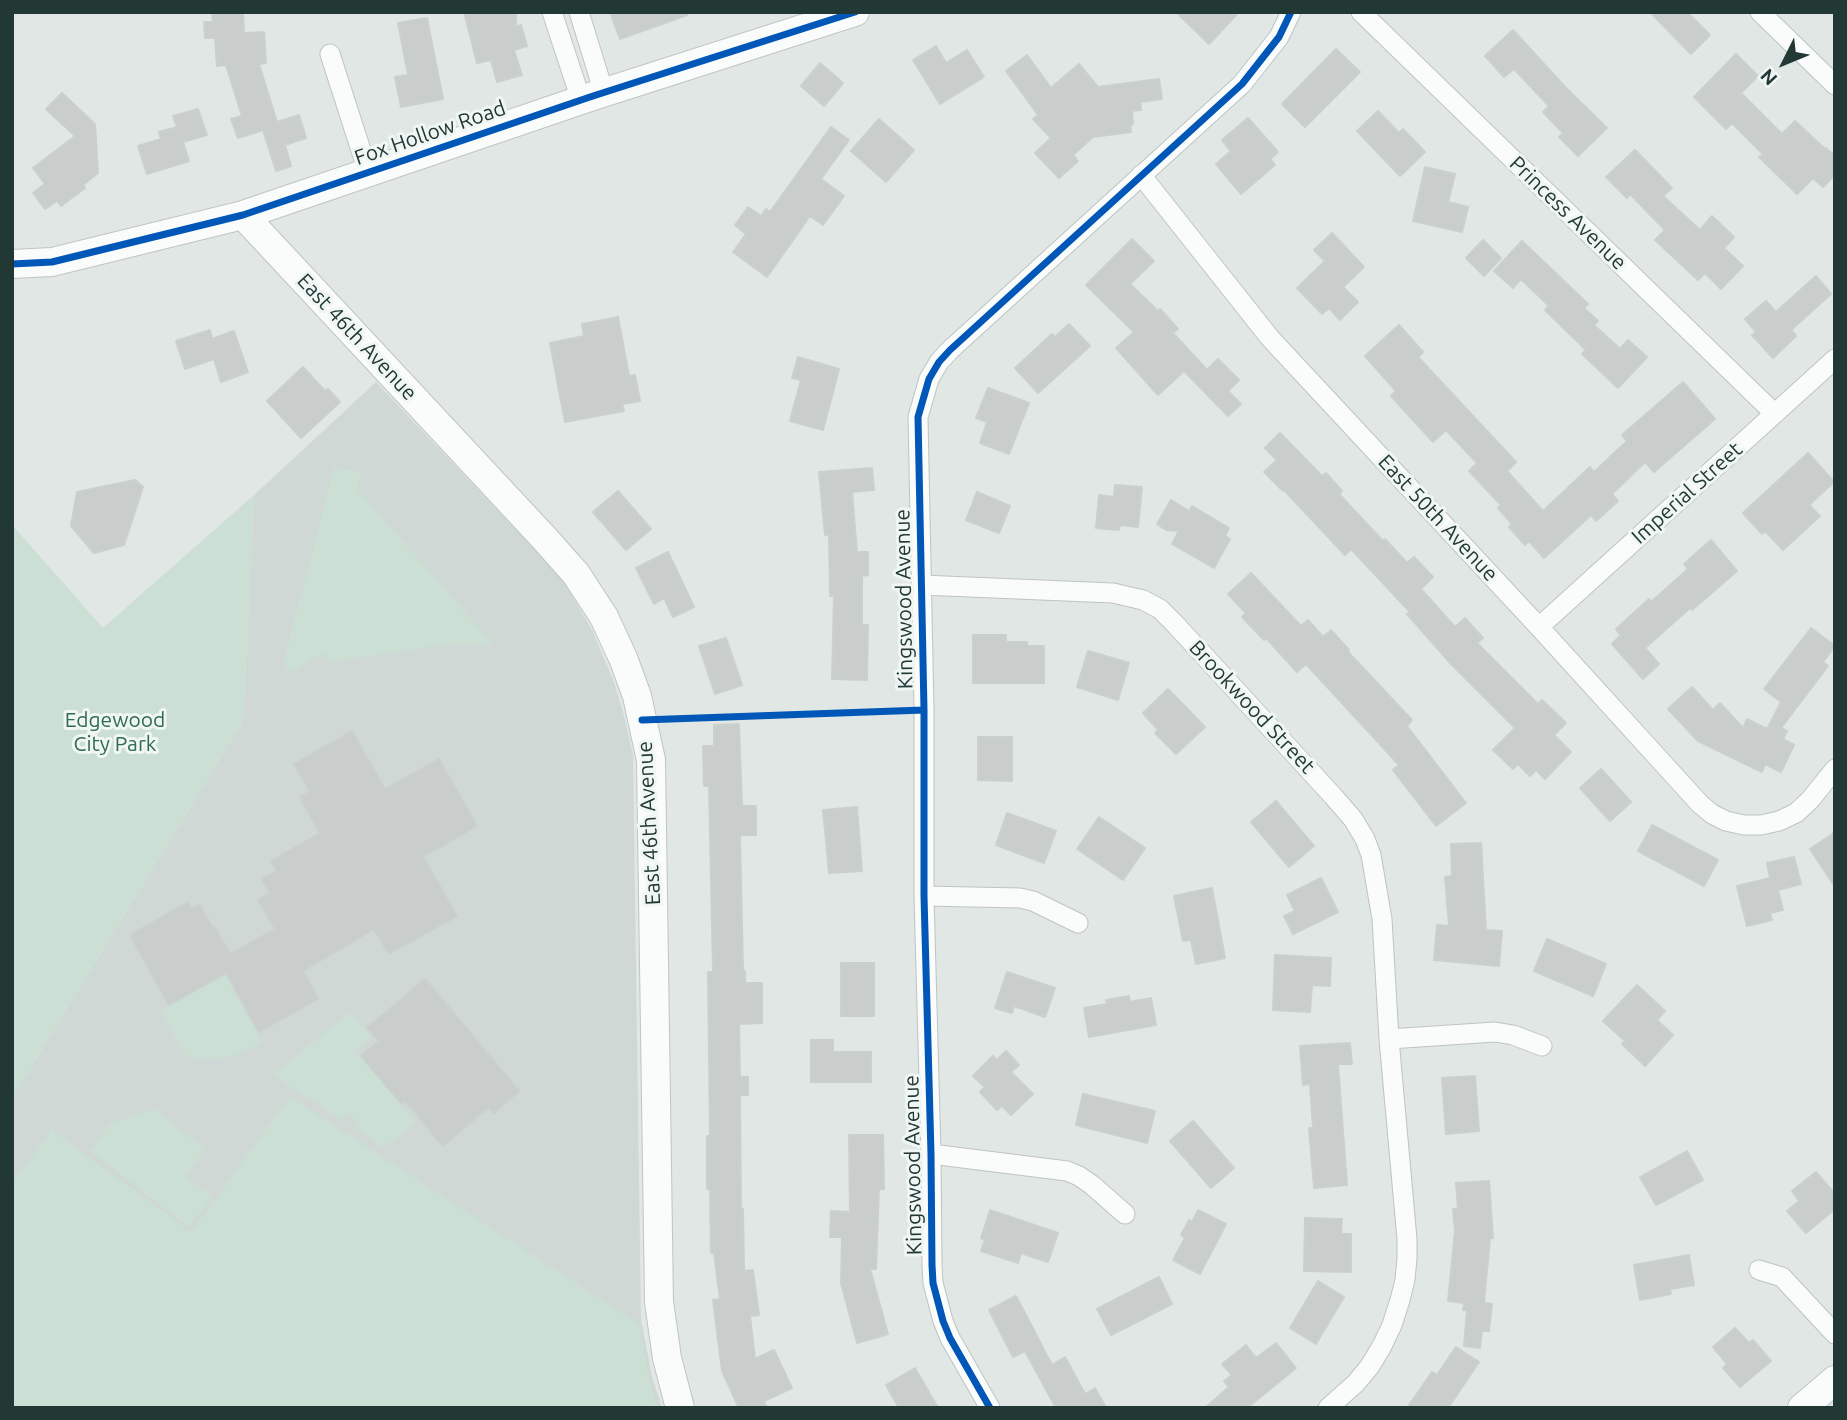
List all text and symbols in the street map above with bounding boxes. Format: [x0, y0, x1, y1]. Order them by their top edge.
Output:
north arrow [1749, 28, 1819, 98]
text: N [1756, 65, 1782, 90]
street label: Fox Hollow Road [351, 95, 509, 171]
street label: Princess Avenue [1504, 151, 1632, 275]
street label: East 46th Avenue [292, 268, 422, 406]
street label: Imperial Street [1626, 437, 1748, 549]
street label: East 50th Avenue [1373, 449, 1503, 587]
street label: Kingswood Avenue [890, 509, 918, 689]
street label: Brookwood Street [1184, 635, 1320, 779]
park label: Edgewood City Park [65, 707, 165, 757]
street label: East 46th Avenue [632, 740, 666, 906]
street label: Kingswood Avenue [899, 1075, 927, 1255]

